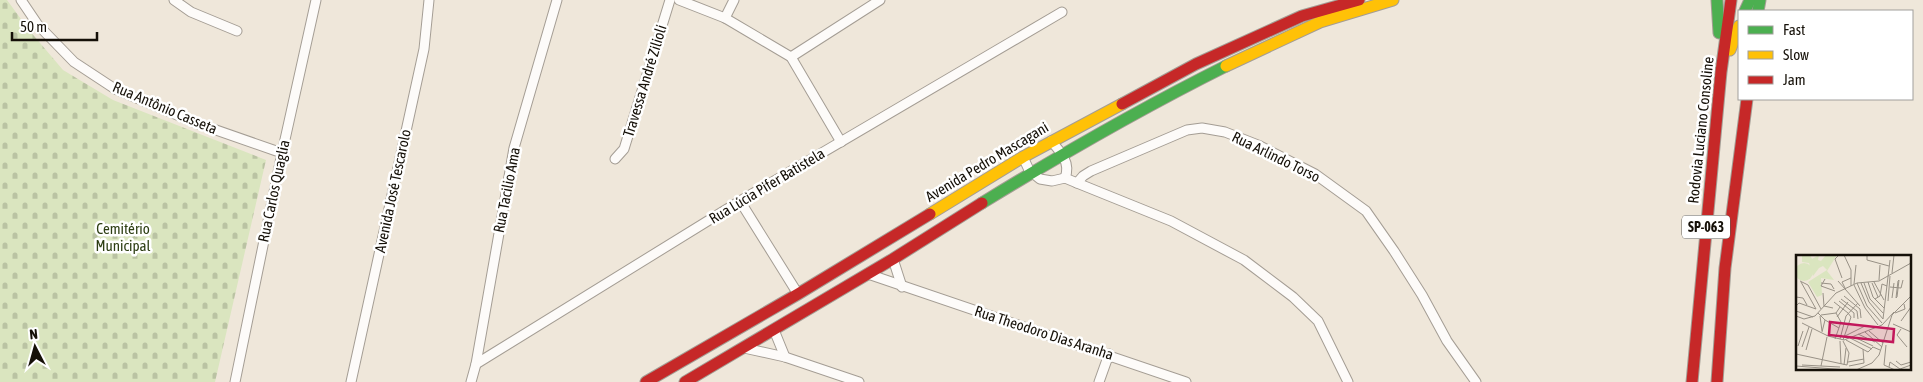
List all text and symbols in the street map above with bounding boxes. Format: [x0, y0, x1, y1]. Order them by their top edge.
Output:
scale bar [12, 10, 98, 42]
legend [1738, 10, 1913, 100]
text: 50 m [20, 18, 47, 35]
text: Fast [1783, 21, 1805, 38]
street label: Travessa André Zilioli [619, 23, 670, 139]
text: Slow [1783, 46, 1809, 63]
street label: Rodovia Luciano Consoline [1684, 55, 1717, 204]
text: Jam [1783, 71, 1806, 88]
street label: Rua Antônio Casseta [110, 78, 220, 137]
street label: Avenida Pedro Mascagani [922, 118, 1051, 205]
street label: Avenida José Tescarolo [371, 128, 414, 254]
street label: Rua Arlindo Torso [1229, 128, 1323, 185]
street label: Rua Carlos Quaglia [254, 138, 293, 244]
street label: Rua Lúcia Pifer Batistela [706, 144, 828, 227]
street label: Rua Tacilio Ama [490, 146, 523, 234]
road number: SP-063 [1682, 216, 1730, 238]
park label: Cemitério Municipal [95, 220, 151, 254]
inset map [1796, 255, 1910, 370]
street label: Rua Theodoro Dias Aranha [973, 302, 1116, 363]
north arrow [10, 322, 60, 372]
text: N [29, 326, 39, 342]

